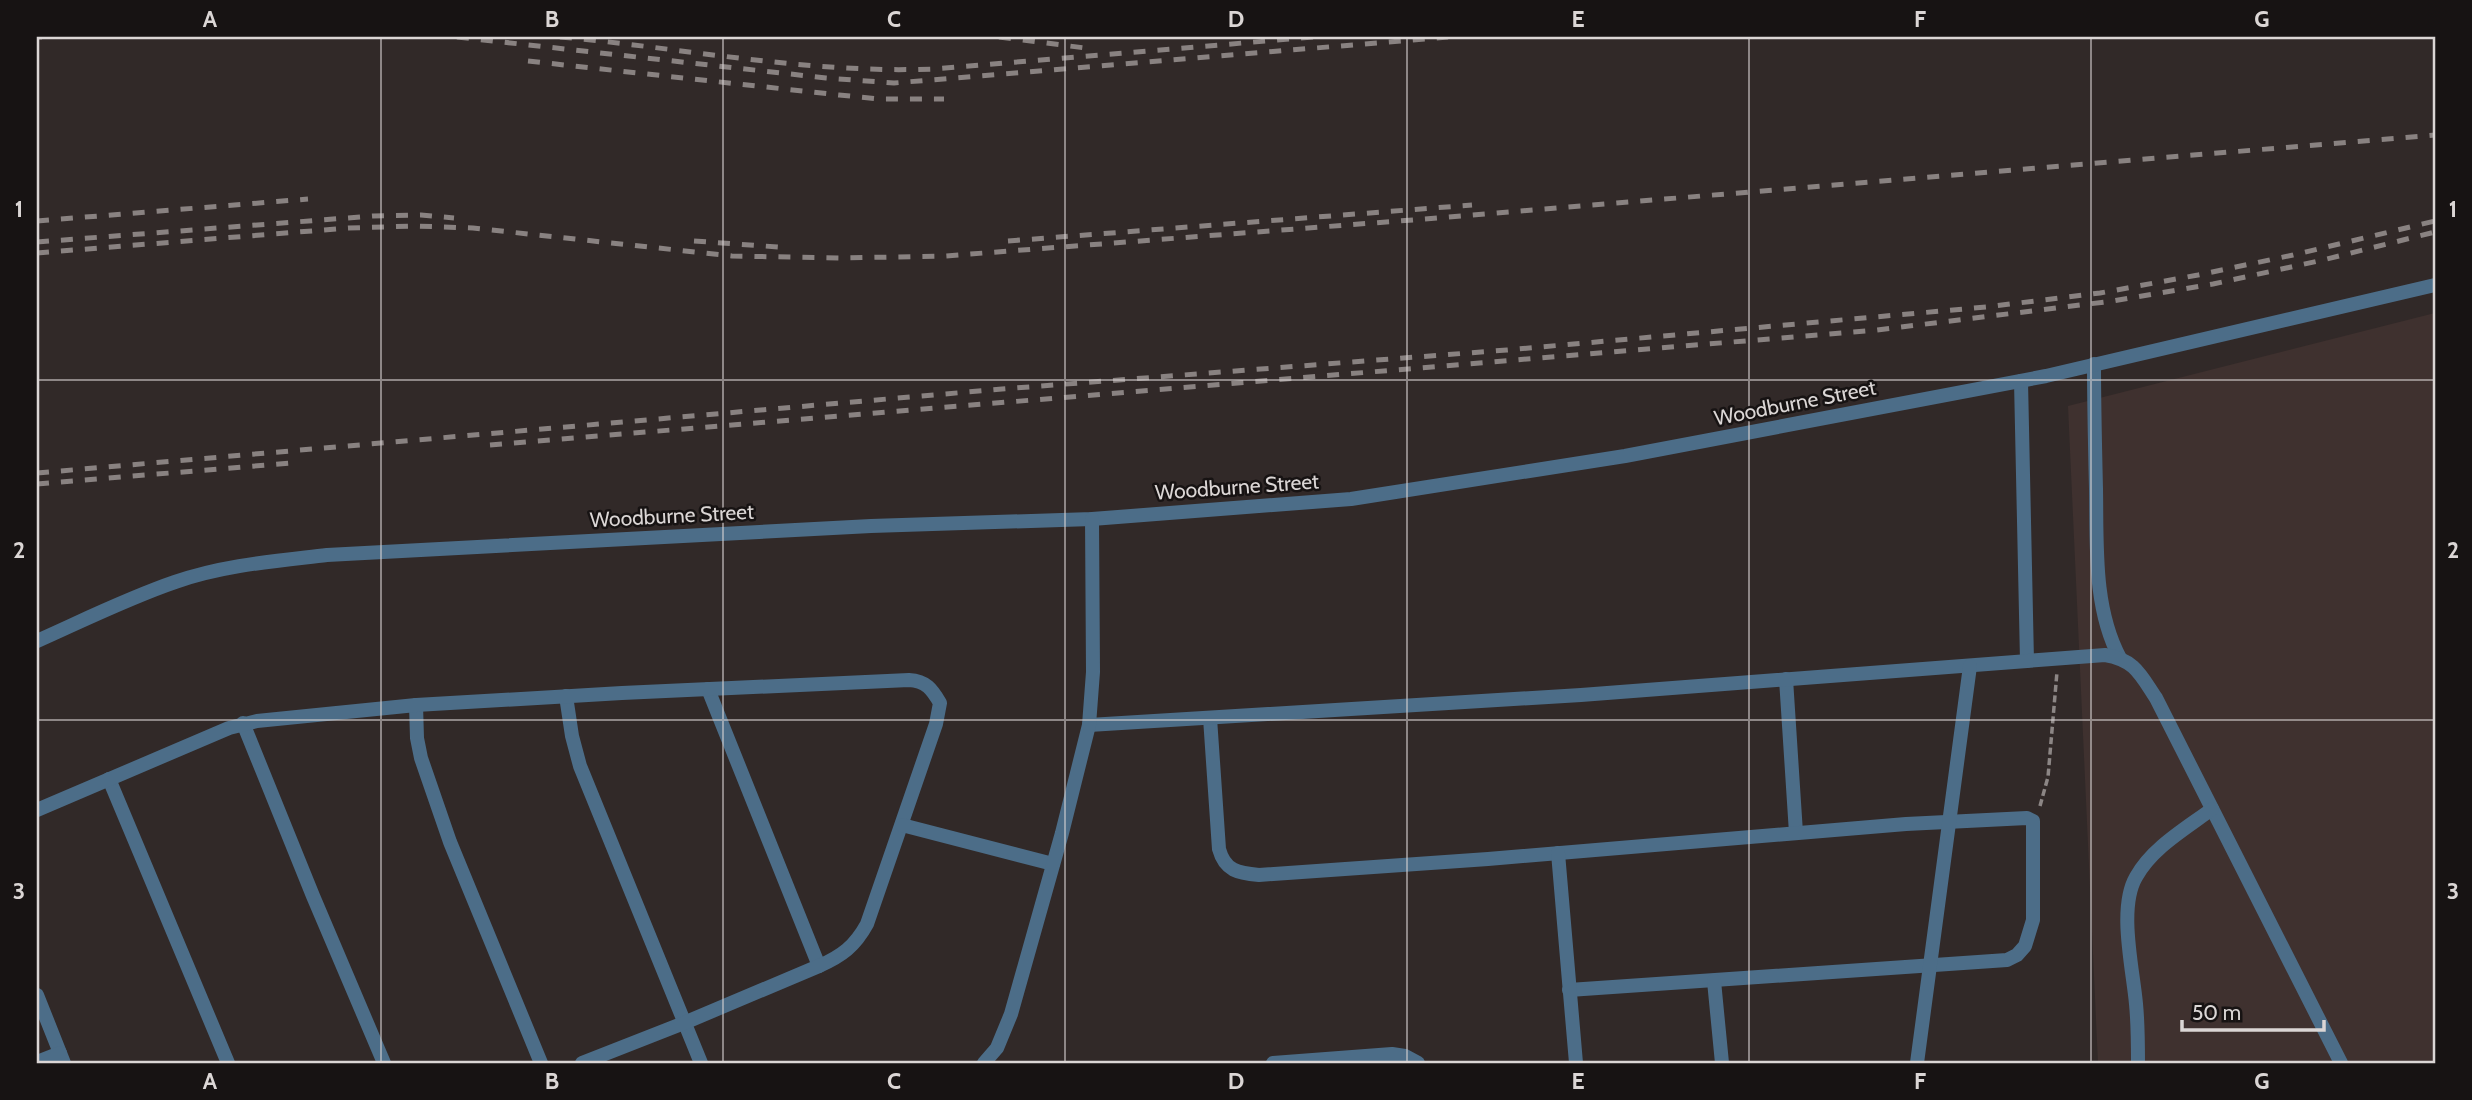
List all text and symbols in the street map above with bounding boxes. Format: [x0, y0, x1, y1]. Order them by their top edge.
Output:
text: A [203, 5, 218, 33]
text: B [545, 5, 559, 33]
text: C [887, 5, 901, 33]
text: D [1228, 5, 1244, 33]
text: E [1571, 5, 1585, 33]
text: F [1914, 5, 1926, 33]
text: G [2254, 5, 2270, 33]
text: 1 [15, 195, 23, 223]
text: 1 [2449, 195, 2457, 223]
street label: Woodburne Street [1712, 375, 1878, 430]
street label: Woodburne Street [1154, 468, 1320, 505]
street label: Woodburne Street [589, 499, 755, 532]
text: 2 [13, 536, 25, 564]
text: 2 [2447, 536, 2459, 564]
text: 3 [13, 877, 25, 905]
text: 3 [2447, 877, 2459, 905]
scale bar [2182, 988, 2323, 1032]
text: 50 m [2192, 1000, 2241, 1025]
text: A [203, 1067, 218, 1095]
text: B [545, 1067, 559, 1095]
text: C [887, 1067, 901, 1095]
text: D [1228, 1067, 1244, 1095]
text: E [1571, 1067, 1585, 1095]
text: F [1914, 1067, 1926, 1095]
text: G [2254, 1067, 2270, 1095]

